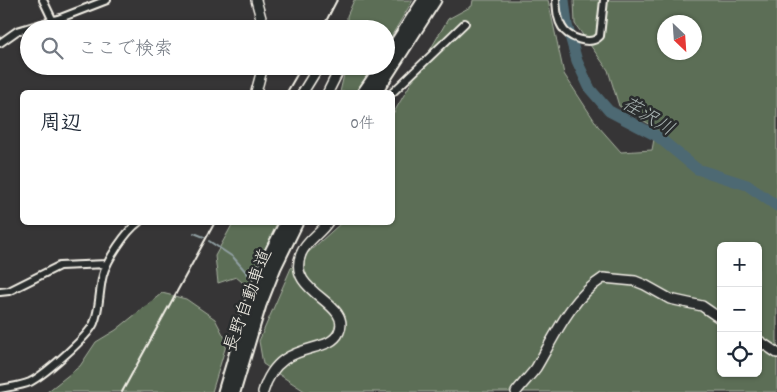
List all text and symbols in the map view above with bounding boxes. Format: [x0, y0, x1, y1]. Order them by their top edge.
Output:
north arrow [657, 15, 702, 60]
search box [20, 20, 395, 75]
icon: search [38, 34, 66, 62]
text: ここで検索 [78, 37, 173, 64]
water label: 荏沢川 [616, 92, 679, 144]
text: 周辺 [40, 110, 82, 140]
text: 0件 [350, 113, 375, 136]
map controls [717, 242, 762, 377]
button: + [717, 242, 762, 287]
street label: 長野自動車道 [219, 246, 280, 356]
button: − [717, 287, 762, 332]
button: locate [717, 332, 762, 377]

